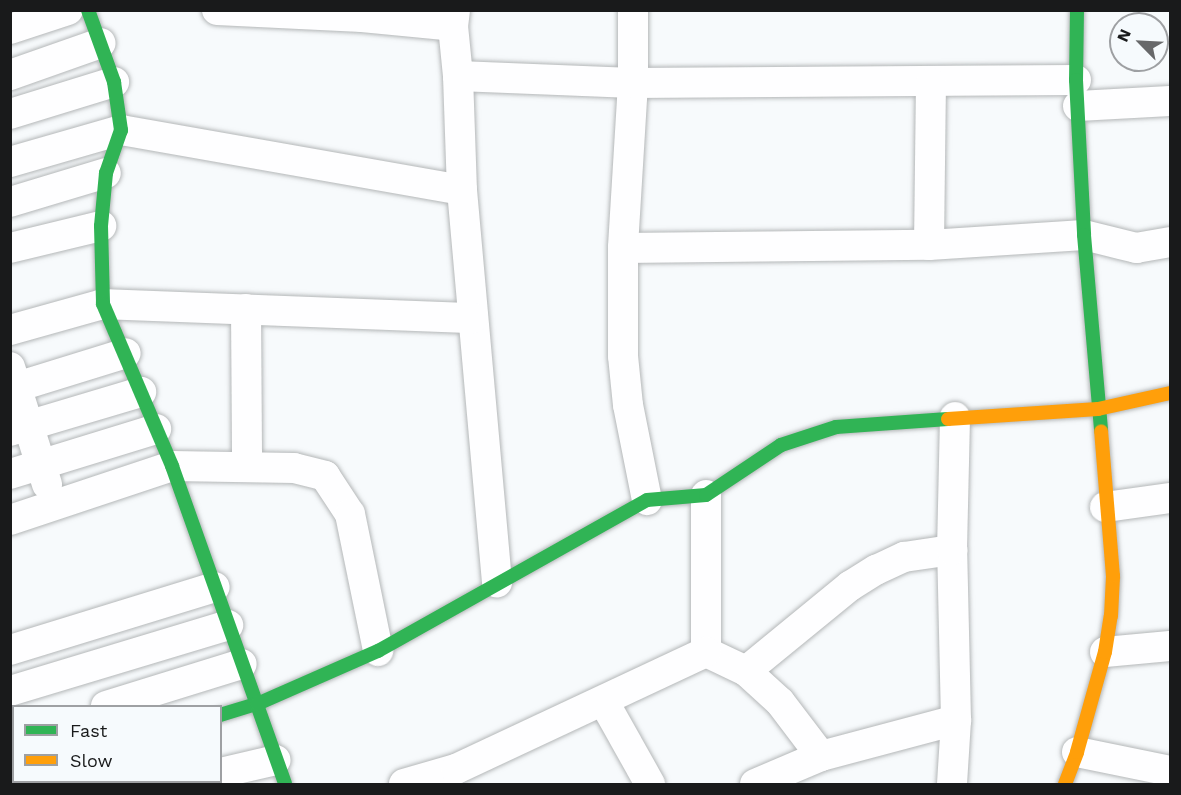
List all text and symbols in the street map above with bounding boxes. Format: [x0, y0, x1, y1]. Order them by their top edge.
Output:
north arrow [1109, 12, 1169, 72]
text: N [1113, 26, 1135, 45]
legend [12, 705, 222, 783]
text: Fast [70, 720, 107, 741]
text: Slow [70, 750, 113, 771]

